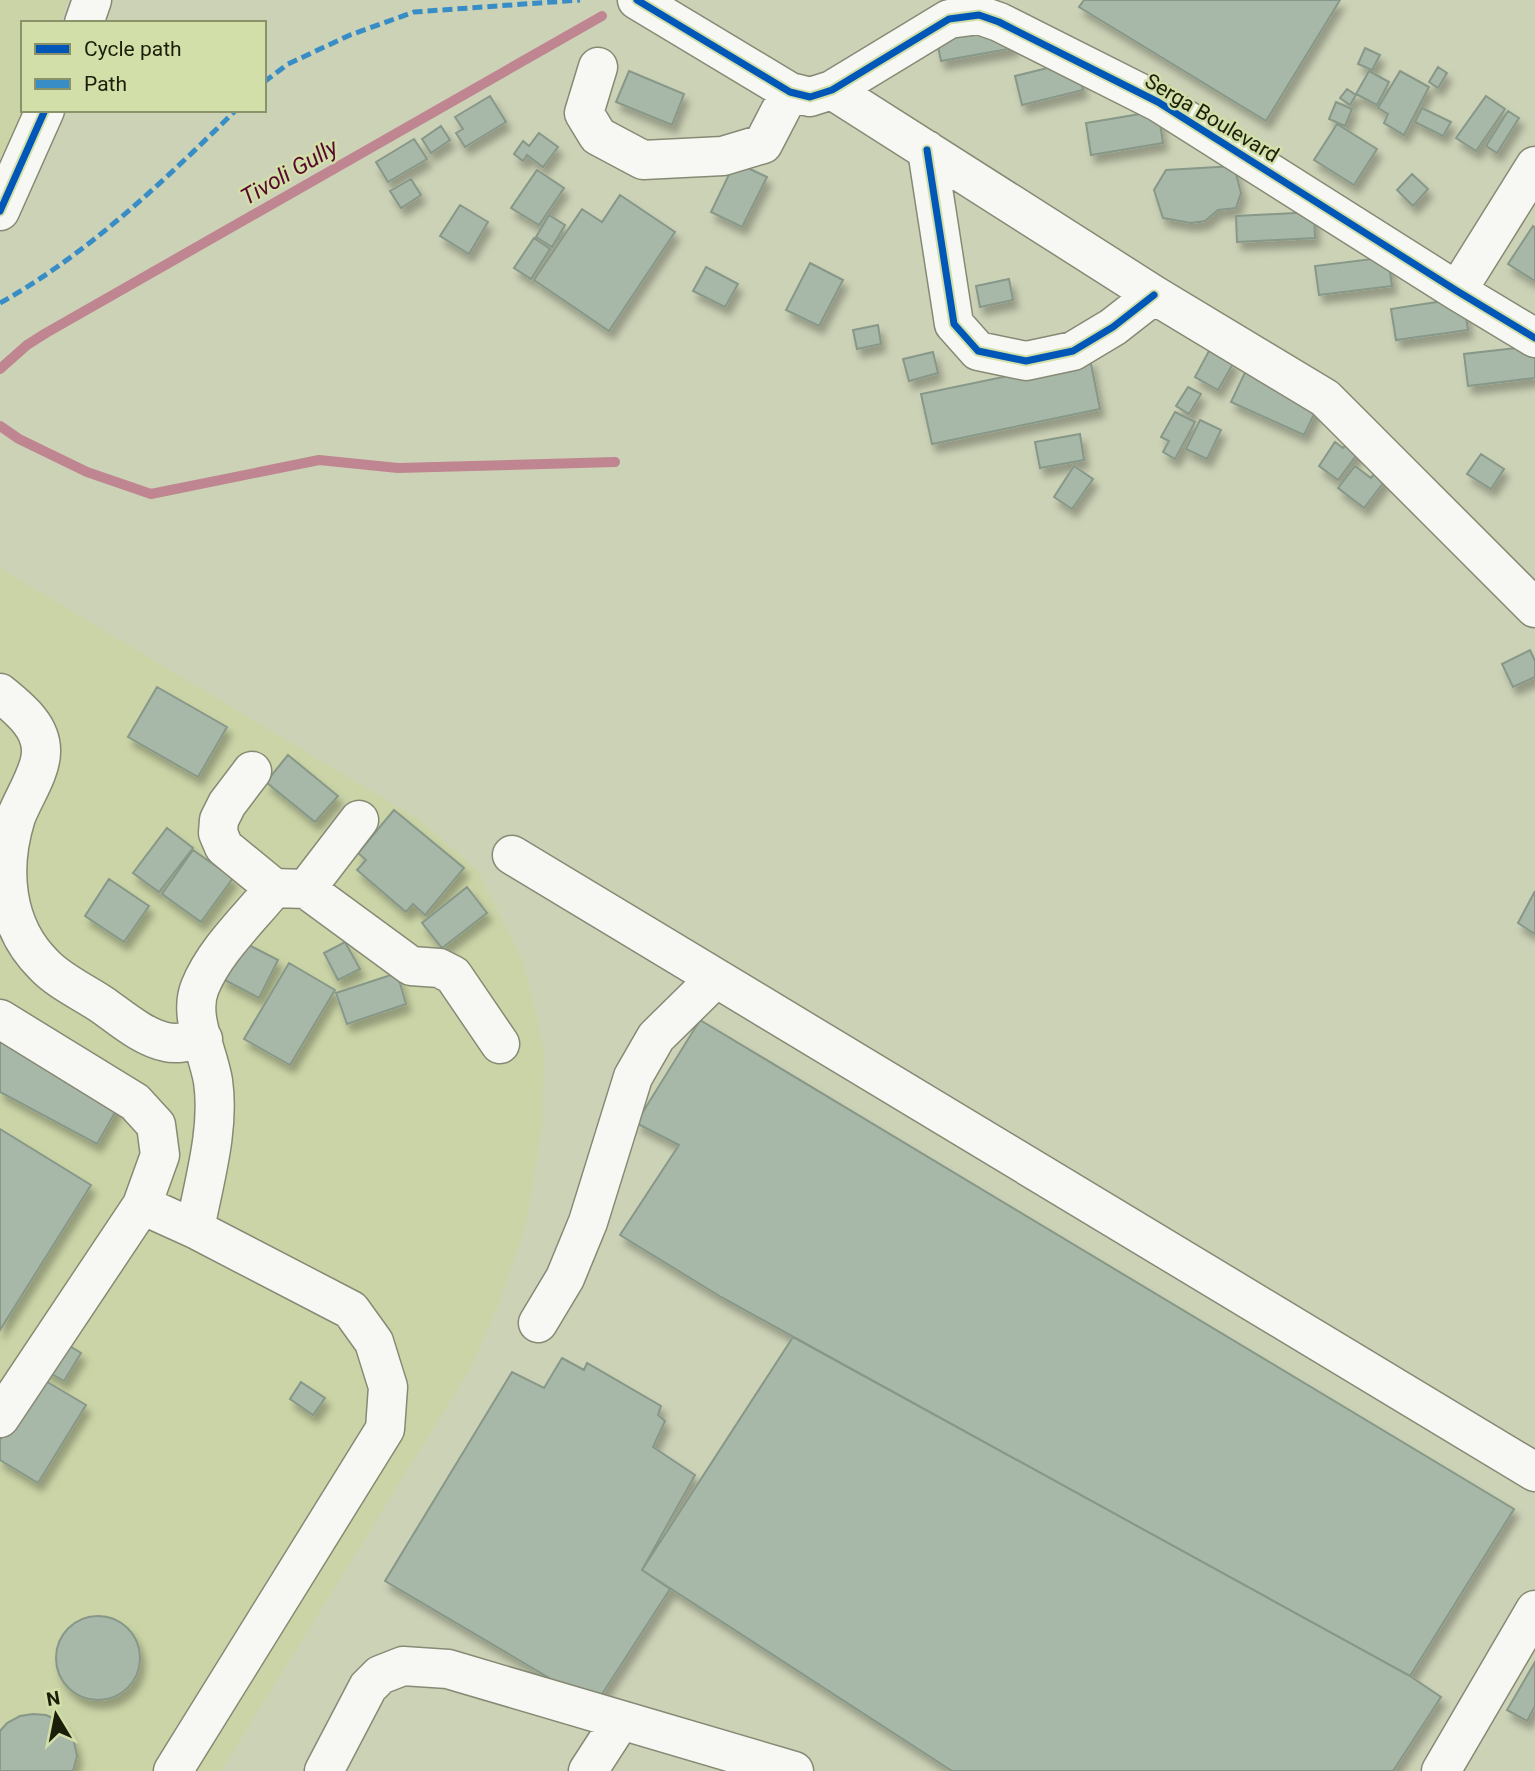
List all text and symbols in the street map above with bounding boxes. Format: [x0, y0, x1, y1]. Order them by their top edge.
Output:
legend [21, 21, 266, 112]
text: Cycle path [84, 37, 182, 61]
street label: Serga Boulevard [1141, 69, 1283, 167]
text: Path [84, 72, 127, 96]
water label: Tivoli Gully [236, 133, 344, 211]
north arrow [21, 1680, 91, 1750]
text: N [45, 1686, 62, 1711]

